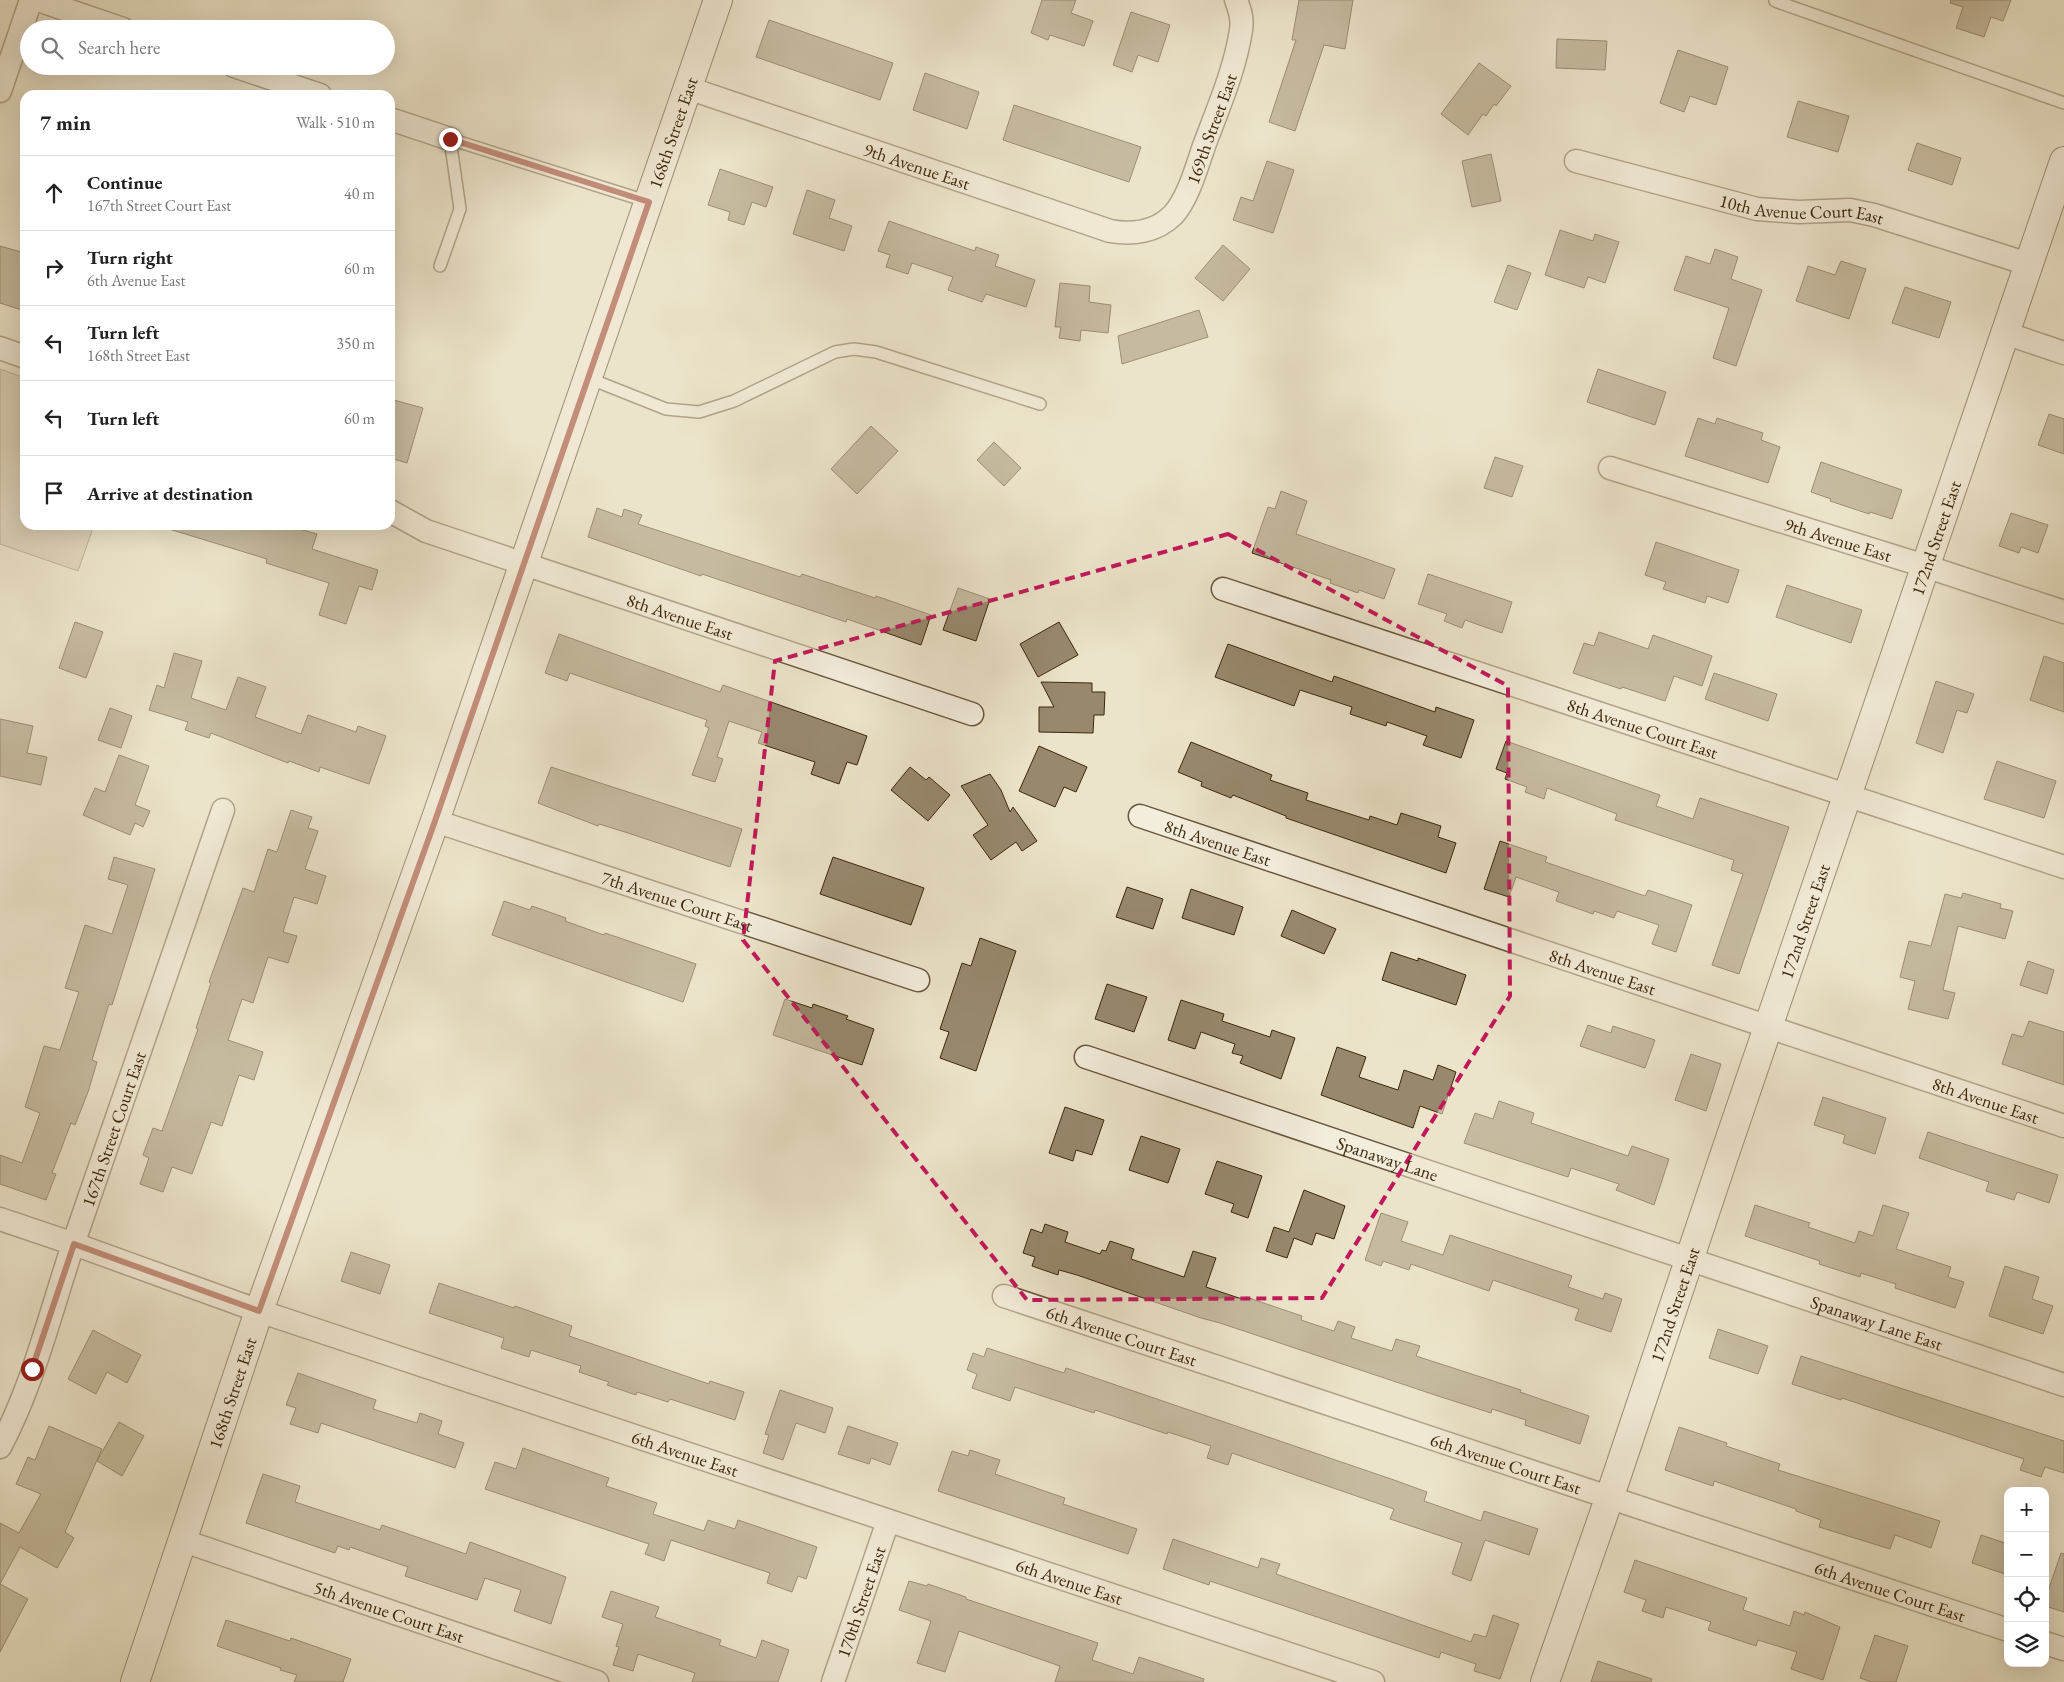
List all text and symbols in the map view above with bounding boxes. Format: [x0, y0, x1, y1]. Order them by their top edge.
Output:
search box [20, 20, 395, 75]
icon: search [38, 34, 66, 62]
text: Search here [78, 35, 160, 60]
street label: 169th Street East [1180, 70, 1241, 187]
street label: 168th Street East [643, 74, 702, 191]
text: 7 min [40, 109, 91, 136]
text: Walk · 510 m [296, 112, 375, 133]
route end [439, 128, 462, 151]
street label: 9th Avenue East [861, 137, 974, 194]
text: Continue [87, 170, 162, 195]
icon: ahead [40, 179, 68, 207]
text: 40 m [344, 183, 375, 204]
street label: 10th Avenue Court East [1717, 188, 1887, 229]
text: 167th Street Court East [87, 195, 231, 216]
text: Turn right [87, 245, 173, 270]
icon: right [40, 254, 68, 282]
text: 60 m [344, 258, 375, 279]
text: 6th Avenue East [87, 270, 185, 291]
text: Turn left [87, 320, 159, 345]
icon: left [40, 329, 68, 357]
text: 350 m [336, 333, 375, 354]
text: 168th Street East [87, 345, 190, 366]
icon: left [40, 404, 68, 432]
text: Turn left [87, 406, 159, 431]
text: 60 m [344, 408, 375, 429]
street label: 172nd Street East [1905, 477, 1966, 598]
icon: arrive [40, 479, 68, 507]
text: Arrive at destination [87, 481, 253, 506]
street label: 9th Avenue East [1782, 512, 1895, 567]
street label: 8th Avenue East [624, 588, 736, 645]
street label: 8th Avenue Court East [1564, 692, 1721, 763]
street label: 8th Avenue East [1162, 814, 1274, 871]
street label: 172nd Street East [1774, 860, 1835, 981]
street label: 7th Avenue Court East [599, 865, 756, 936]
street label: 8th Avenue East [1546, 943, 1659, 1000]
street label: 167th Street Court East [76, 1048, 151, 1209]
street label: 8th Avenue East [1929, 1071, 2042, 1128]
street label: Spanaway Lane [1334, 1130, 1441, 1186]
street label: 172nd Street East [1644, 1244, 1704, 1365]
street label: Spanaway Lane East [1808, 1289, 1946, 1355]
street label: 6th Avenue Court East [1043, 1299, 1200, 1371]
street label: 168th Street East [202, 1334, 261, 1451]
route start [21, 1358, 44, 1381]
street label: 6th Avenue East [629, 1424, 742, 1481]
street label: 6th Avenue Court East [1428, 1427, 1585, 1499]
map controls [2004, 1487, 2049, 1667]
button: + [2004, 1487, 2049, 1532]
button: − [2004, 1532, 2049, 1577]
street label: 170th Street East [831, 1543, 890, 1660]
street label: 6th Avenue East [1013, 1552, 1126, 1609]
street label: 6th Avenue Court East [1812, 1555, 1969, 1627]
street label: 5th Avenue Court East [311, 1575, 468, 1647]
button: locate [2004, 1577, 2049, 1622]
button: layers [2004, 1622, 2049, 1667]

